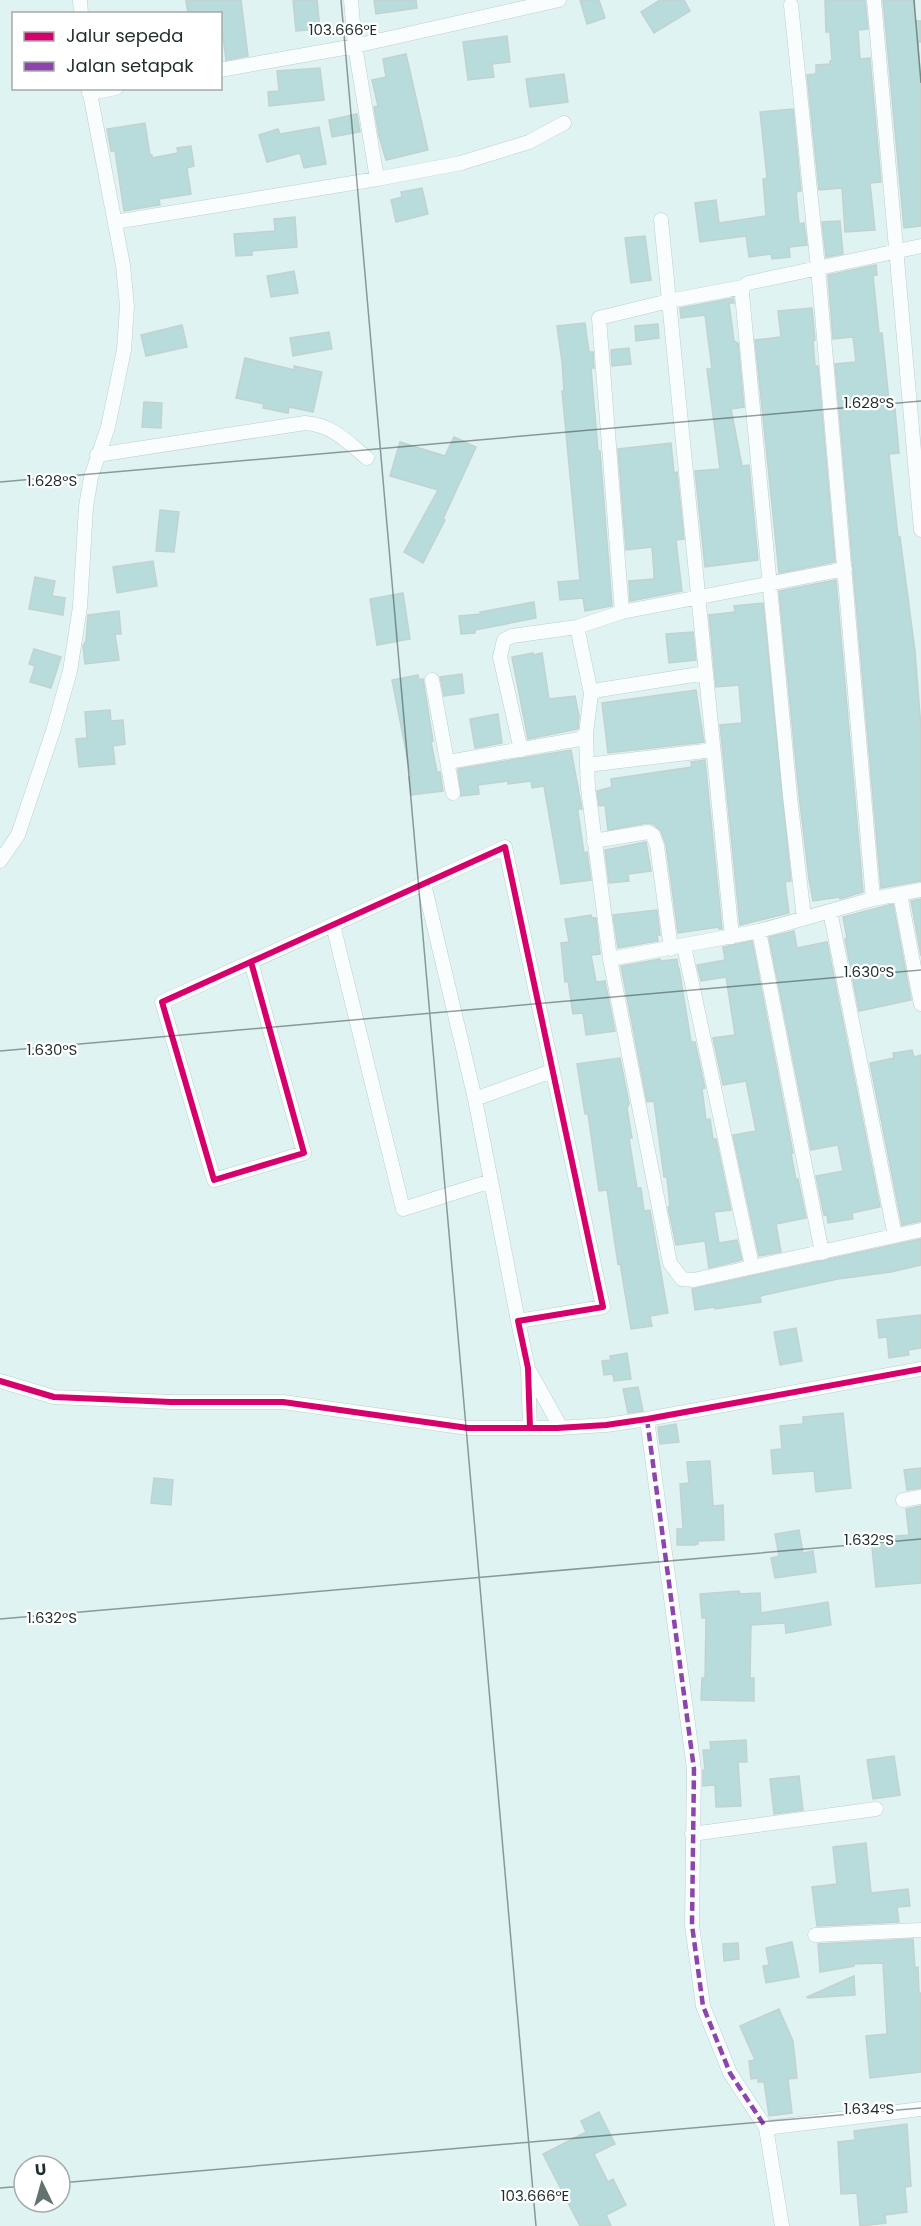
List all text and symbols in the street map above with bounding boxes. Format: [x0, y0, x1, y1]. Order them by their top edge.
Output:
legend [12, 12, 222, 90]
text: 103.666°E [309, 19, 377, 40]
text: Jalur sepeda [66, 23, 183, 48]
text: Jalan setapak [66, 53, 194, 78]
text: 1.628°S [844, 392, 894, 413]
text: 1.628°S [27, 470, 77, 491]
text: 1.630°S [844, 961, 894, 982]
text: 1.630°S [27, 1039, 77, 1060]
text: 1.632°S [844, 1529, 894, 1550]
text: 1.632°S [27, 1607, 77, 1628]
text: 1.634°S [844, 2098, 894, 2119]
north arrow [12, 2154, 72, 2214]
text: U [34, 2158, 47, 2182]
text: 103.666°E [501, 2185, 569, 2206]

